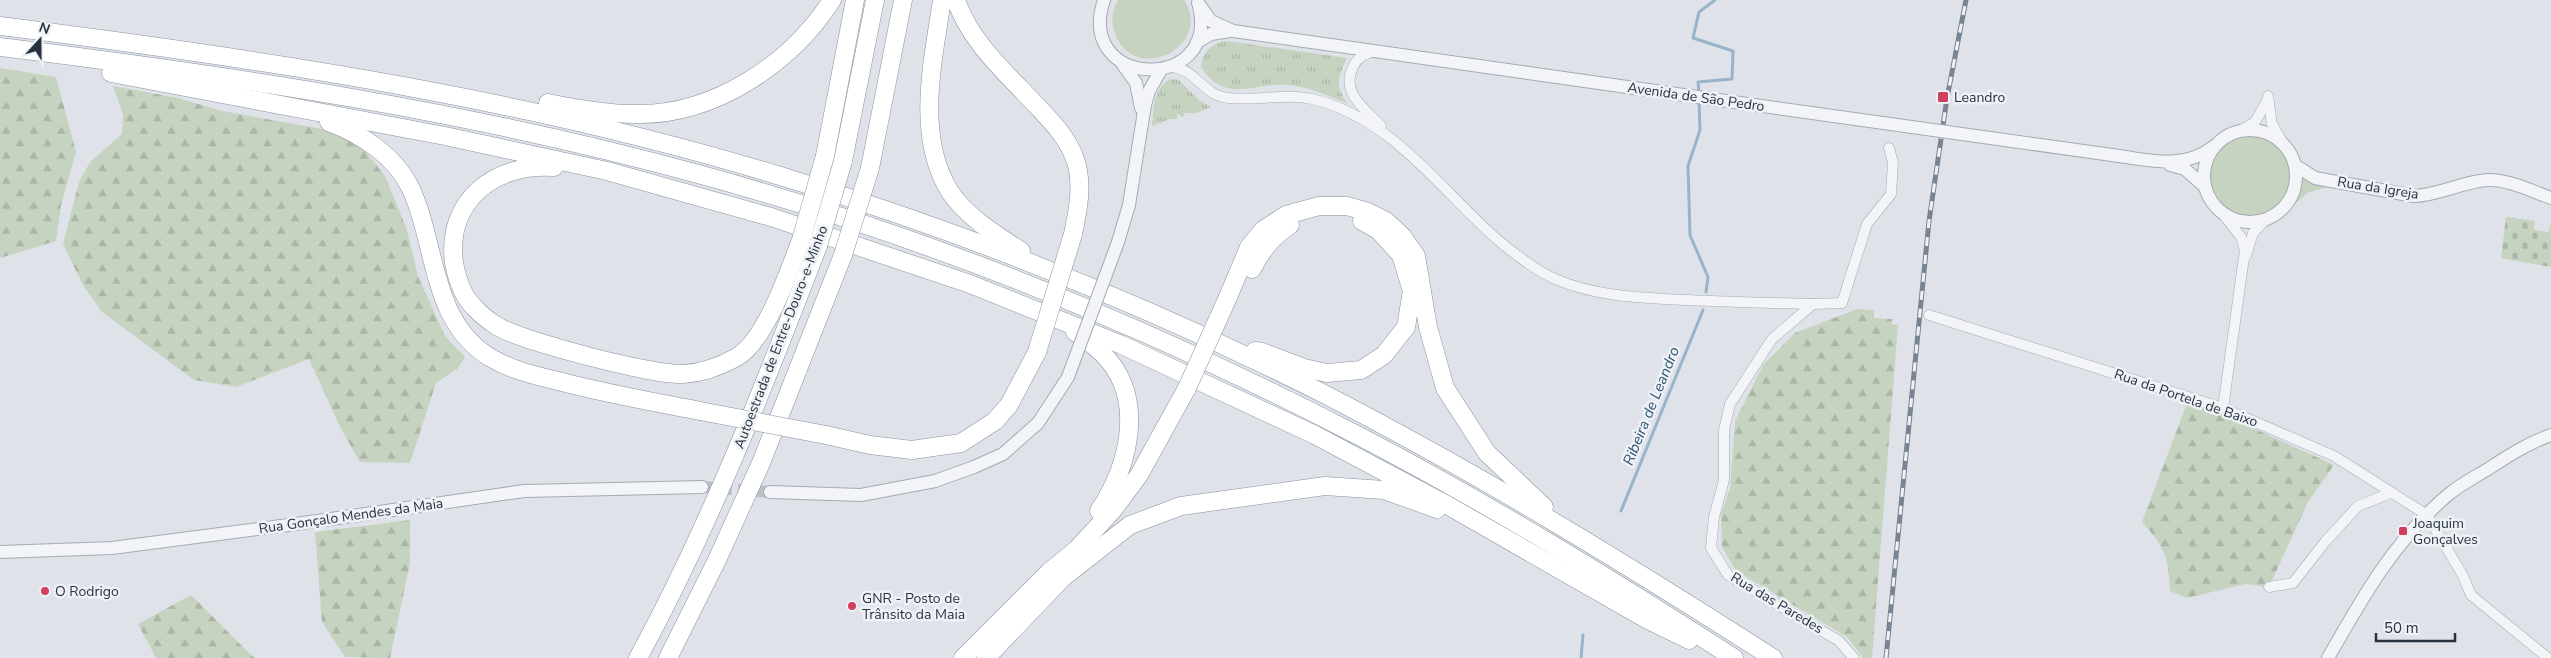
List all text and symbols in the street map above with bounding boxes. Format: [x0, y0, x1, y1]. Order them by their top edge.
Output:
north arrow [15, 15, 65, 65]
text: N [36, 18, 53, 39]
street label: Avenida de São Pedro [1626, 78, 1766, 116]
place label: Leandro [1954, 88, 2005, 107]
marker: Leandro [1936, 90, 1950, 104]
street label: Rua da Igreja [2336, 172, 2420, 204]
street label: Autoestrada de Entre-Douro-e-Minho [730, 223, 832, 451]
water label: Ribeira de Leandro [1618, 344, 1684, 468]
street label: Rua da Portela de Baixo [2112, 364, 2261, 432]
street label: Rua Gonçalo Mendes da Maia [258, 494, 444, 538]
place label: Joaquim Gonçalves [2412, 514, 2478, 549]
marker: Joaquim Gonçalves [2397, 525, 2409, 537]
street label: Rua das Paredes [1727, 568, 1827, 638]
place label: O Rodrigo [55, 582, 119, 601]
marker: O Rodrigo [39, 585, 51, 597]
place label: GNR - Posto de Trânsito da Maia [862, 589, 965, 624]
marker: GNR - Posto de Trânsito da Maia [846, 600, 858, 612]
scale bar [2376, 610, 2455, 642]
text: 50 m [2384, 618, 2419, 638]

